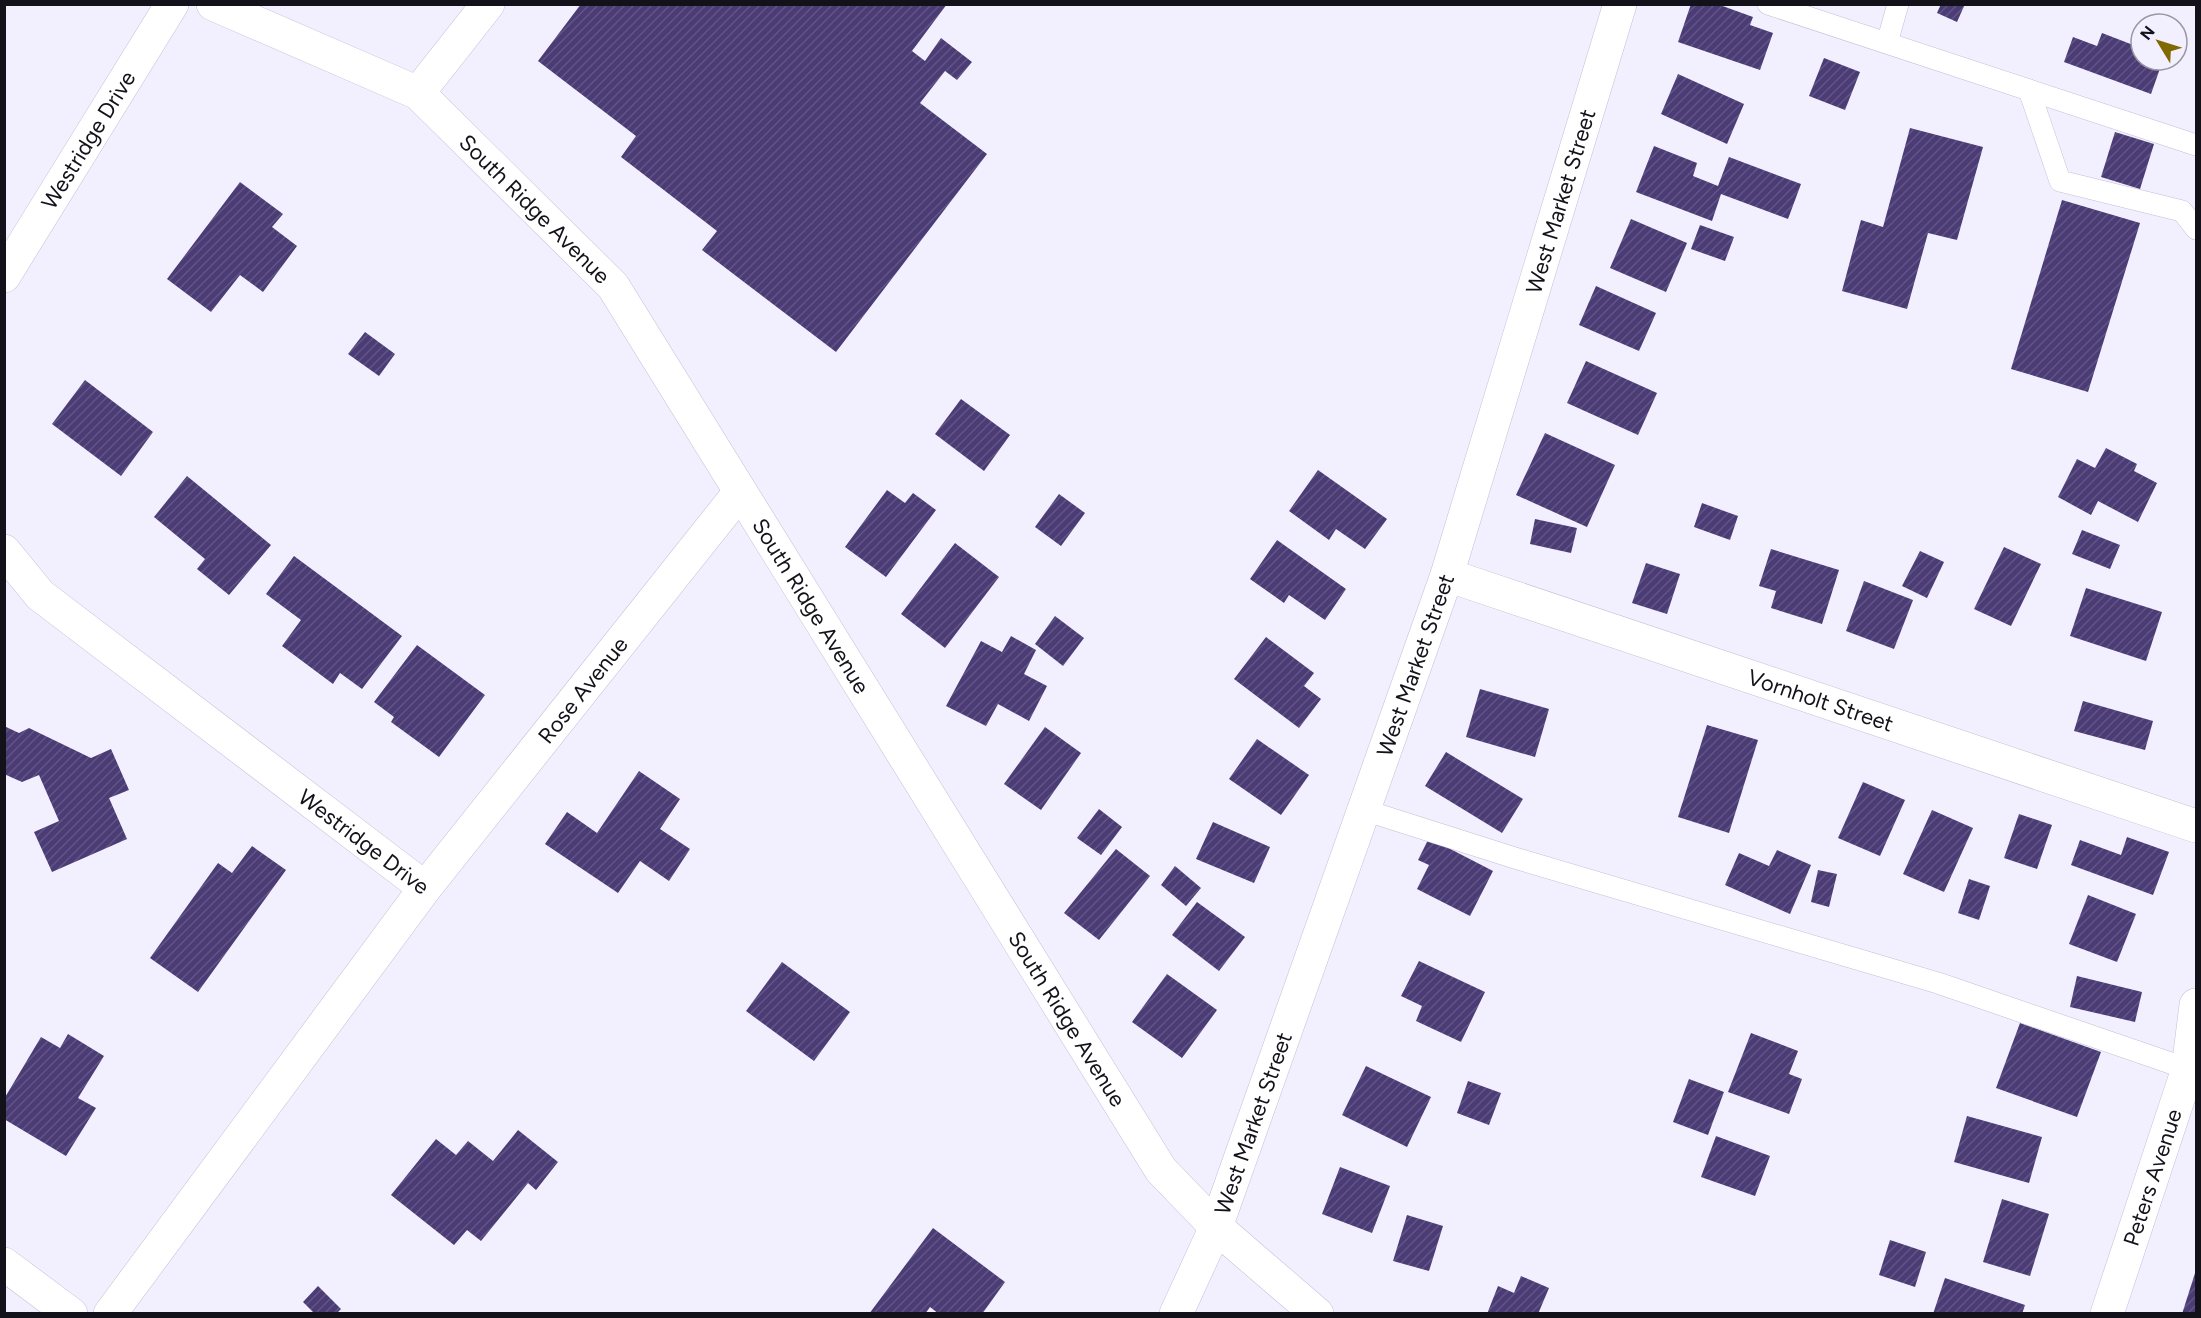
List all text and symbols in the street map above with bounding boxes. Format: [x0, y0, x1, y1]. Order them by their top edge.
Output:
north arrow [2129, 12, 2189, 72]
text: N [2136, 22, 2159, 44]
street label: Westridge Drive [36, 66, 141, 214]
street label: West Market Street [1520, 106, 1601, 297]
street label: South Ridge Avenue [454, 129, 616, 289]
street label: South Ridge Avenue [746, 513, 875, 699]
street label: West Market Street [1371, 570, 1460, 760]
street label: Rose Avenue [532, 631, 634, 749]
street label: Vornholt Street [1744, 664, 1897, 738]
street label: Westridge Drive [293, 784, 435, 900]
street label: South Ridge Avenue [1002, 926, 1131, 1112]
street label: West Market Street [1209, 1029, 1298, 1218]
street label: Peters Avenue [2118, 1106, 2188, 1249]

